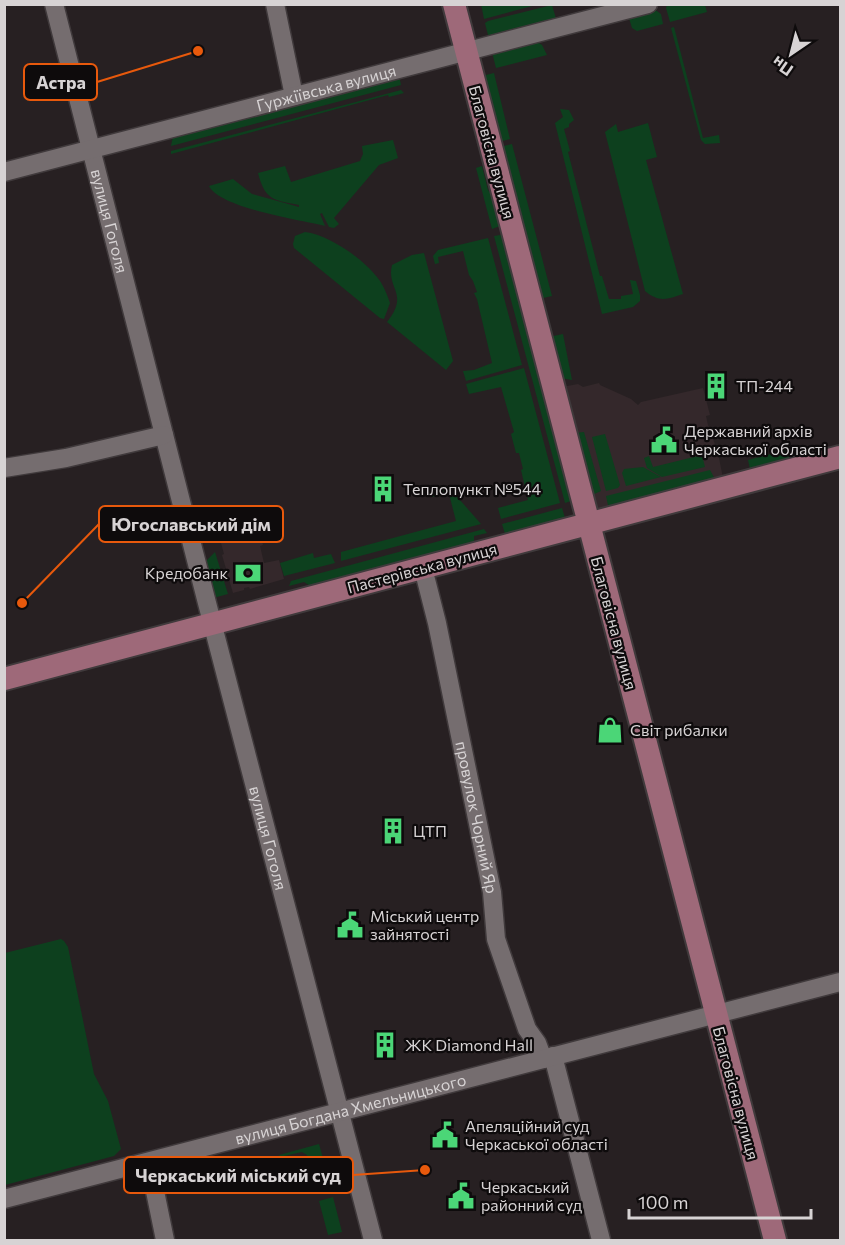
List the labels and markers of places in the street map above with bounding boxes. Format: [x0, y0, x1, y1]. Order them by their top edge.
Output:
callout: Астра [24, 64, 97, 100]
building icon: ТП-244 [701, 371, 731, 401]
place label: ТП-244 [736, 376, 793, 395]
place label: Державний архів Черкаської області [684, 421, 827, 458]
public building icon: Державний архів Черкаської області [649, 425, 679, 455]
building icon: Теплопункт №544 [368, 474, 398, 504]
place label: Теплопункт №544 [403, 479, 542, 498]
callout: Югославський дім [99, 506, 283, 542]
bank icon: Кредобанк [233, 558, 263, 588]
place label: Кредобанк [145, 563, 228, 582]
shop icon: Світ рибалки [595, 715, 625, 745]
place label: Світ рибалки [630, 720, 728, 739]
building icon: ЦТП [378, 816, 408, 846]
place label: ЦТП [413, 821, 447, 840]
place label: Міський центр зайнятості [370, 906, 479, 943]
public building icon: Міський центр зайнятості [335, 910, 365, 940]
building icon: ЖК Diamond Hall [370, 1030, 400, 1060]
place label: ЖК Diamond Hall [405, 1035, 533, 1054]
place label: Апеляційний суд Черкаської області [465, 1116, 608, 1153]
public building icon: Апеляційний суд Черкаської області [430, 1120, 460, 1150]
callout: Черкаський міський суд [124, 1157, 353, 1193]
place label: Черкаський районний суд [481, 1177, 583, 1214]
public building icon: Черкаський районний суд [446, 1181, 476, 1211]

